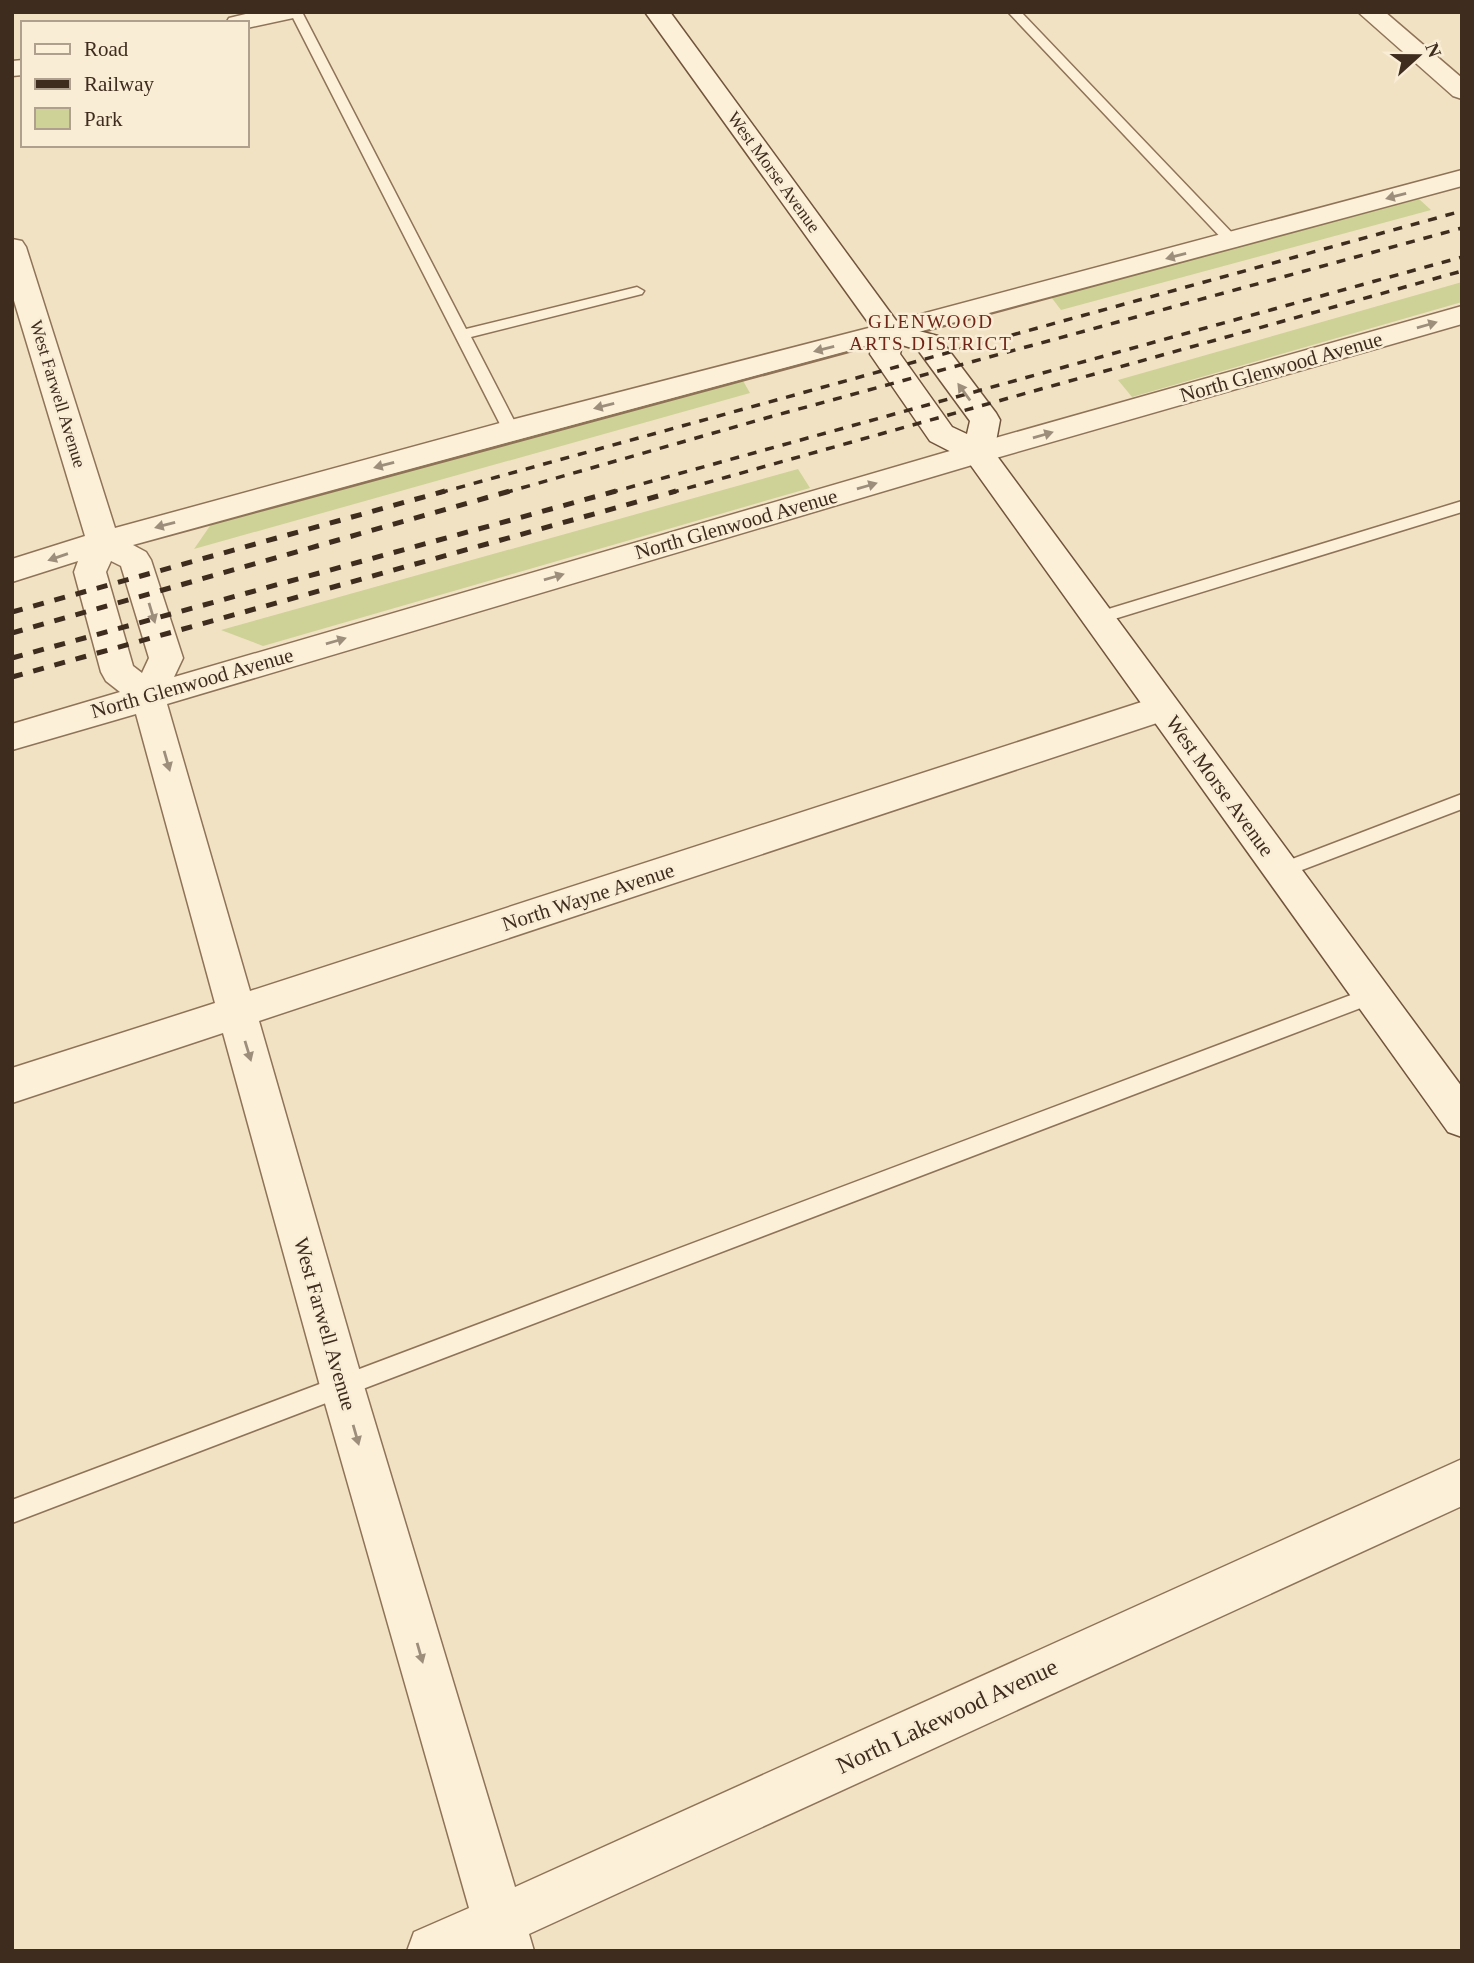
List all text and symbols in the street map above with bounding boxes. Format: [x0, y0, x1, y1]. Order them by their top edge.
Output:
legend [21, 21, 248, 147]
north arrow [1383, 21, 1453, 91]
text: Road [84, 37, 129, 61]
text: N [1421, 40, 1446, 61]
text: Railway [84, 72, 154, 96]
text: Park [84, 107, 123, 131]
street label: West Morse Avenue [724, 108, 824, 236]
one-way arrow [1385, 191, 1407, 202]
one-way arrow [1165, 251, 1187, 262]
district label: GLENWOOD ARTS DISTRICT [849, 311, 1013, 354]
street label: West Farwell Avenue [26, 318, 90, 470]
one-way arrow [1417, 320, 1438, 330]
street label: North Glenwood Avenue [1177, 327, 1385, 407]
one-way arrow [813, 344, 835, 355]
one-way arrow [957, 384, 972, 402]
one-way arrow [593, 401, 615, 412]
one-way arrow [1033, 429, 1054, 439]
one-way arrow [373, 460, 394, 470]
one-way arrow [857, 480, 878, 490]
street label: North Glenwood Avenue [632, 484, 840, 564]
one-way arrow [154, 520, 175, 530]
one-way arrow [48, 552, 69, 563]
one-way arrow [544, 571, 565, 581]
one-way arrow [147, 603, 158, 624]
one-way arrow [326, 635, 347, 645]
street label: North Glenwood Avenue [88, 643, 296, 723]
street label: West Morse Avenue [1161, 711, 1279, 861]
one-way arrow [163, 751, 173, 772]
street label: North Wayne Avenue [499, 858, 677, 936]
one-way arrow [244, 1041, 254, 1062]
street label: West Farwell Avenue [289, 1235, 361, 1413]
one-way arrow [352, 1425, 362, 1446]
one-way arrow [416, 1643, 426, 1664]
street label: North Lakewood Avenue [832, 1653, 1062, 1779]

